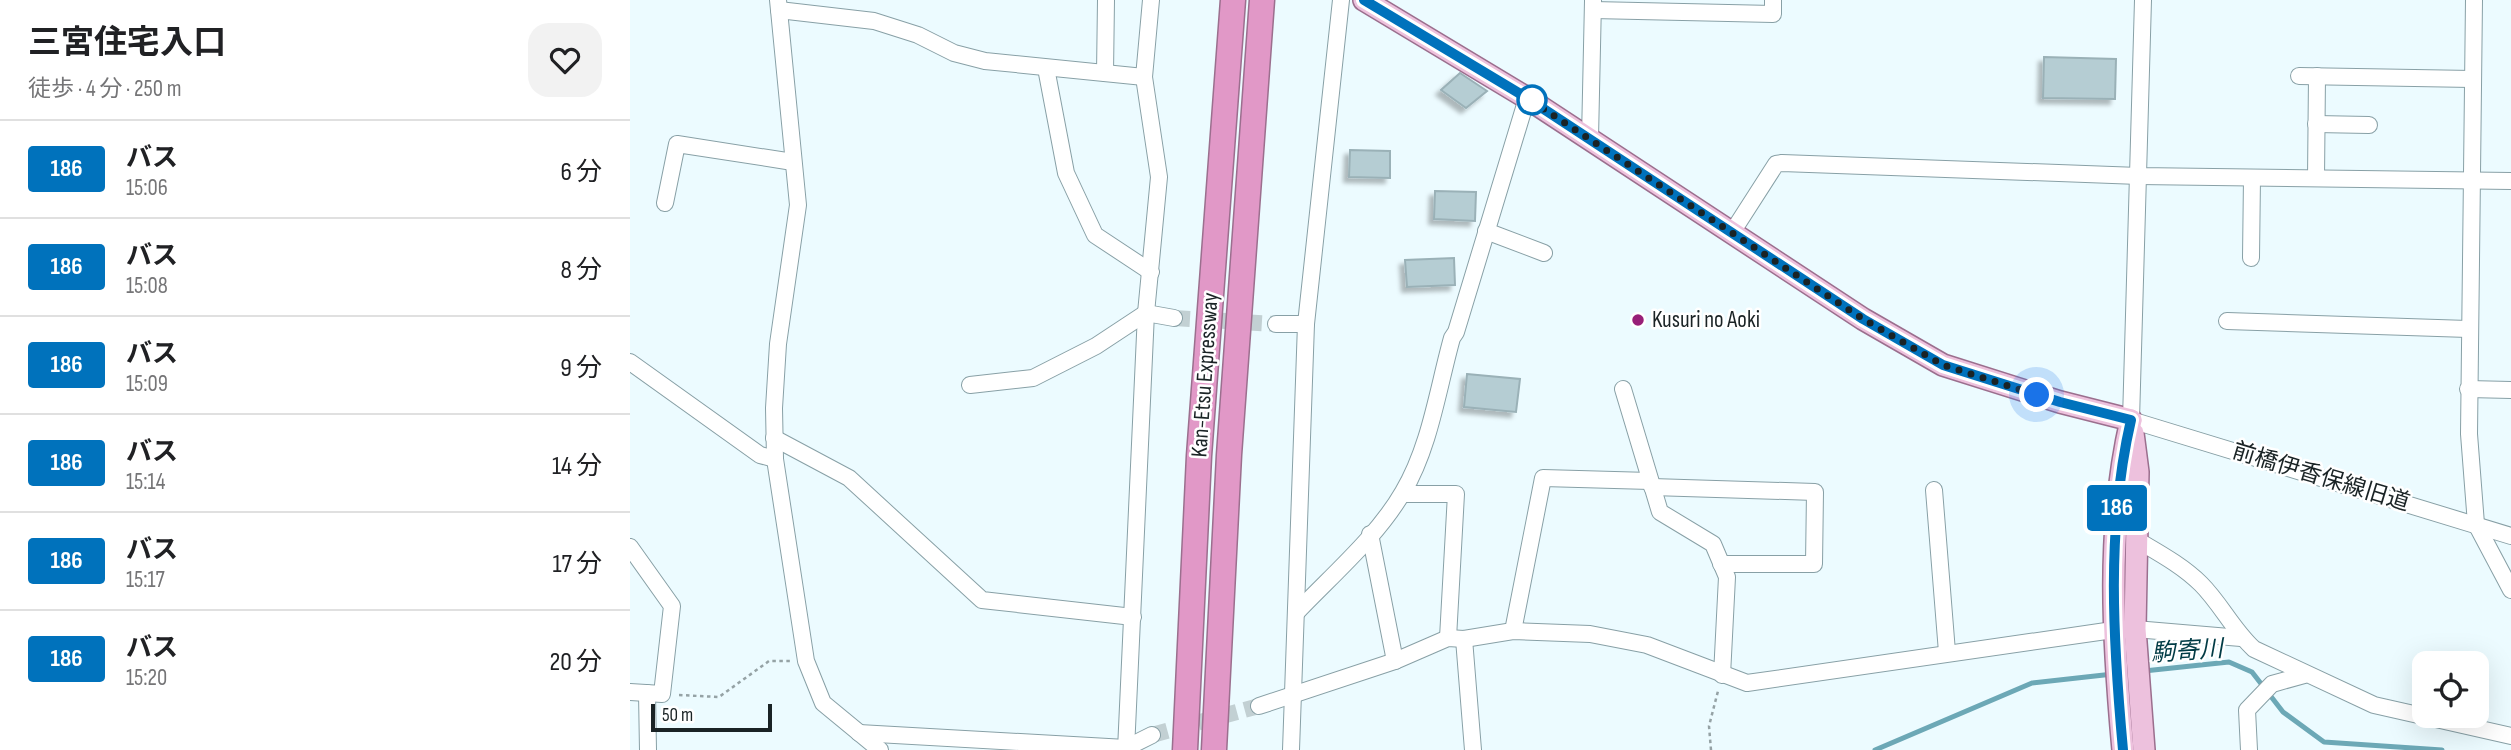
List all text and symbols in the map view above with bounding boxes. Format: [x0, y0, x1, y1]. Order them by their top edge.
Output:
text: 三宮住宅入口 [28, 23, 226, 63]
button: heart [528, 23, 602, 97]
text: 徒歩 · 4 分 · 250 m [28, 75, 181, 103]
unlabelled marker [1517, 85, 1547, 115]
text: バス [126, 143, 178, 174]
text: 186 [50, 154, 83, 183]
text: 6 分 [560, 157, 602, 188]
text: 15:06 [126, 174, 168, 202]
text: バス [126, 241, 178, 272]
text: 186 [50, 252, 83, 281]
text: 8 分 [560, 255, 602, 286]
text: 15:08 [126, 272, 168, 300]
street label: Kan-Etsu Expressway [1185, 292, 1225, 458]
place label: Kusuri no Aoki [1652, 306, 1760, 334]
marker: Kusuri no Aoki [1630, 312, 1646, 328]
text: バス [126, 339, 178, 370]
text: 186 [50, 350, 83, 379]
text: 9 分 [560, 353, 602, 384]
text: 15:09 [126, 370, 168, 398]
your location [2019, 377, 2054, 412]
text: バス [126, 437, 178, 468]
street label: 前橋伊香保線旧道 [2229, 437, 2413, 517]
text: 186 [50, 448, 83, 477]
text: 14 分 [552, 451, 602, 482]
text: 15:14 [126, 468, 165, 496]
line badge: 186 [2077, 485, 2157, 531]
text: 186 [2101, 493, 2133, 522]
text: バス [126, 535, 178, 566]
text: 186 [50, 546, 83, 575]
text: 17 分 [552, 549, 602, 580]
text: 15:17 [126, 566, 165, 594]
text: バス [126, 633, 178, 664]
water label: 駒寄川 [2150, 634, 2227, 668]
text: 186 [50, 644, 83, 673]
text: 20 分 [550, 647, 602, 678]
map controls [2412, 651, 2489, 728]
button: locate [2412, 651, 2489, 728]
text: 15:20 [126, 664, 167, 692]
scale bar [651, 701, 772, 733]
text: 50 m [662, 704, 693, 727]

